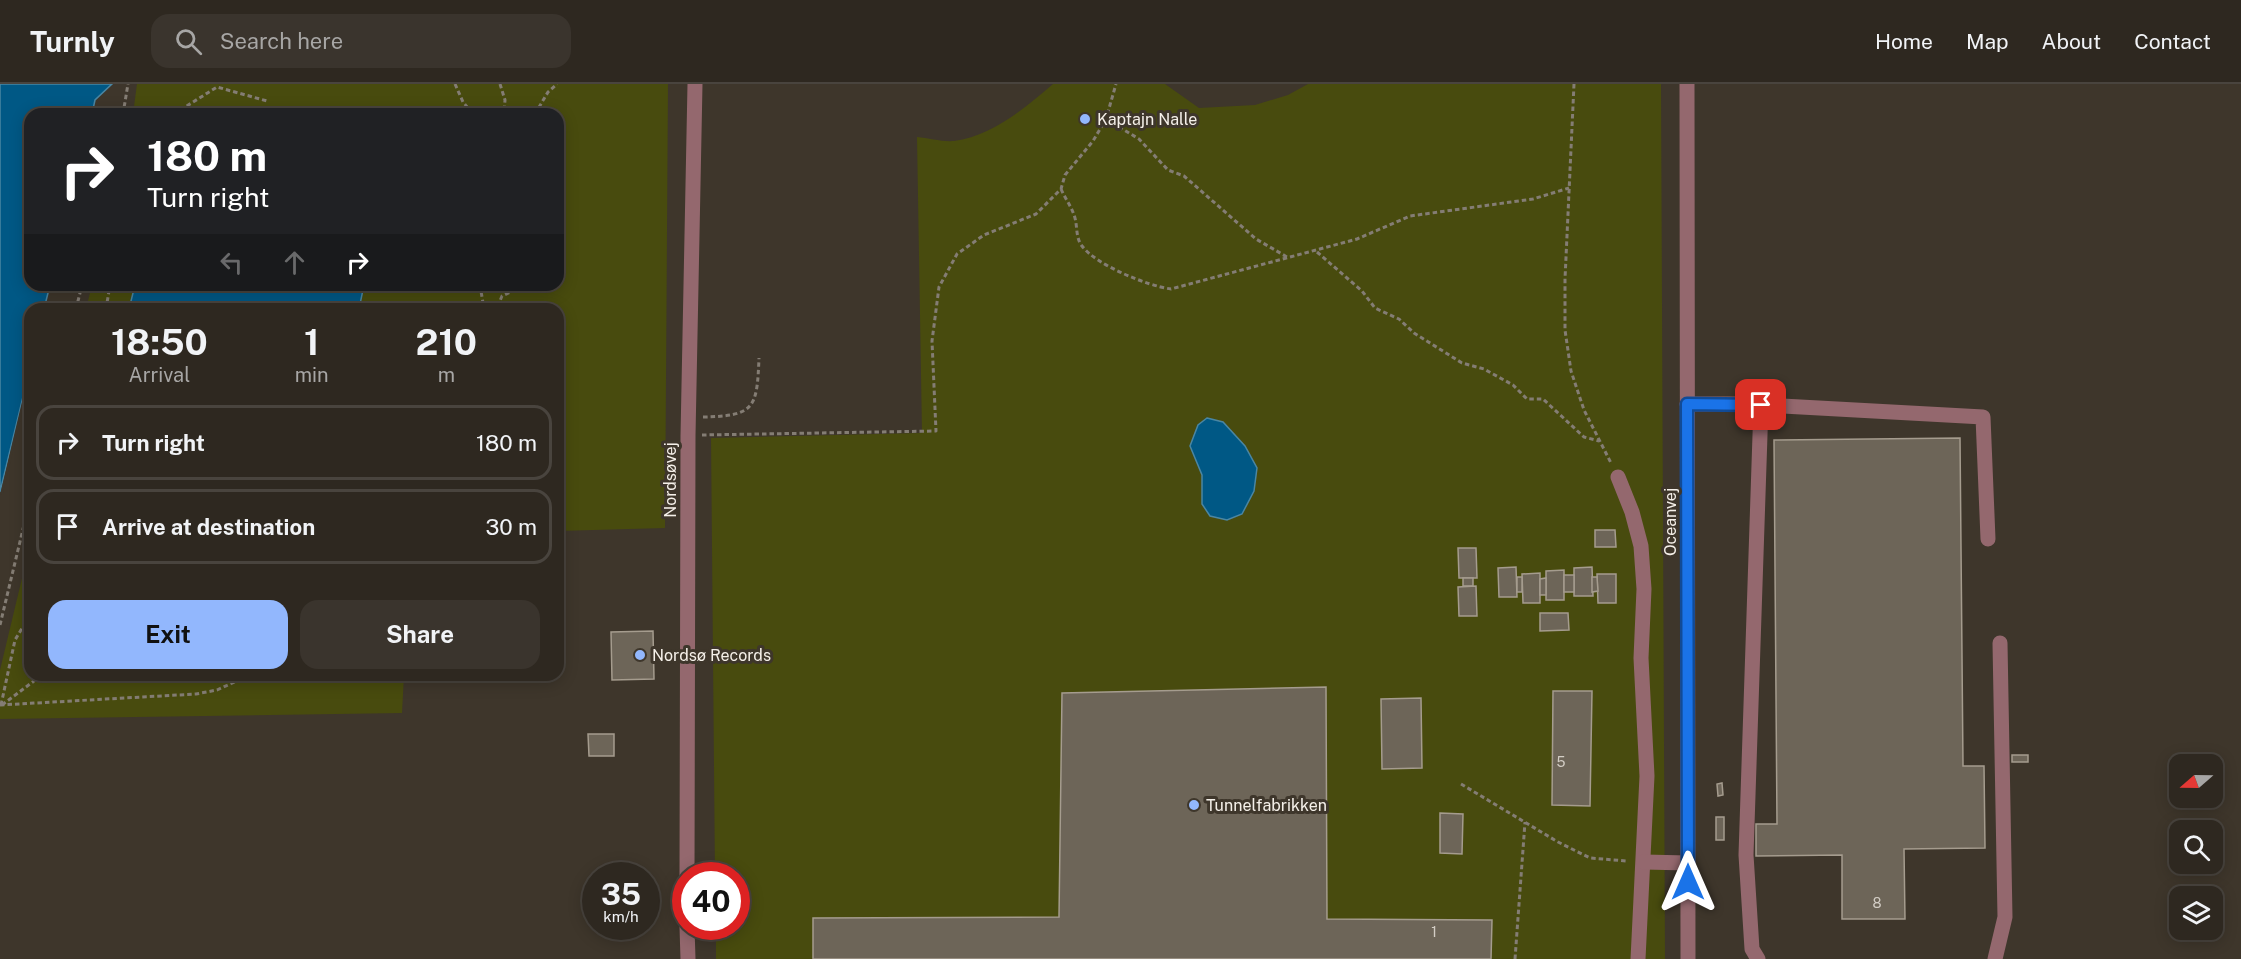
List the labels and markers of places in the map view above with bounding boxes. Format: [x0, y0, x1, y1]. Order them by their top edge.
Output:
place label: Kaptajn Nalle [1097, 110, 1197, 129]
marker: Kaptajn Nalle [1078, 112, 1092, 126]
pin [1735, 379, 1786, 430]
place label: Nordsø Records [652, 646, 771, 665]
marker: Nordsø Records [633, 648, 647, 662]
place label: Tunnelfabrikken [1206, 796, 1327, 815]
marker: Tunnelfabrikken [1187, 798, 1201, 812]

